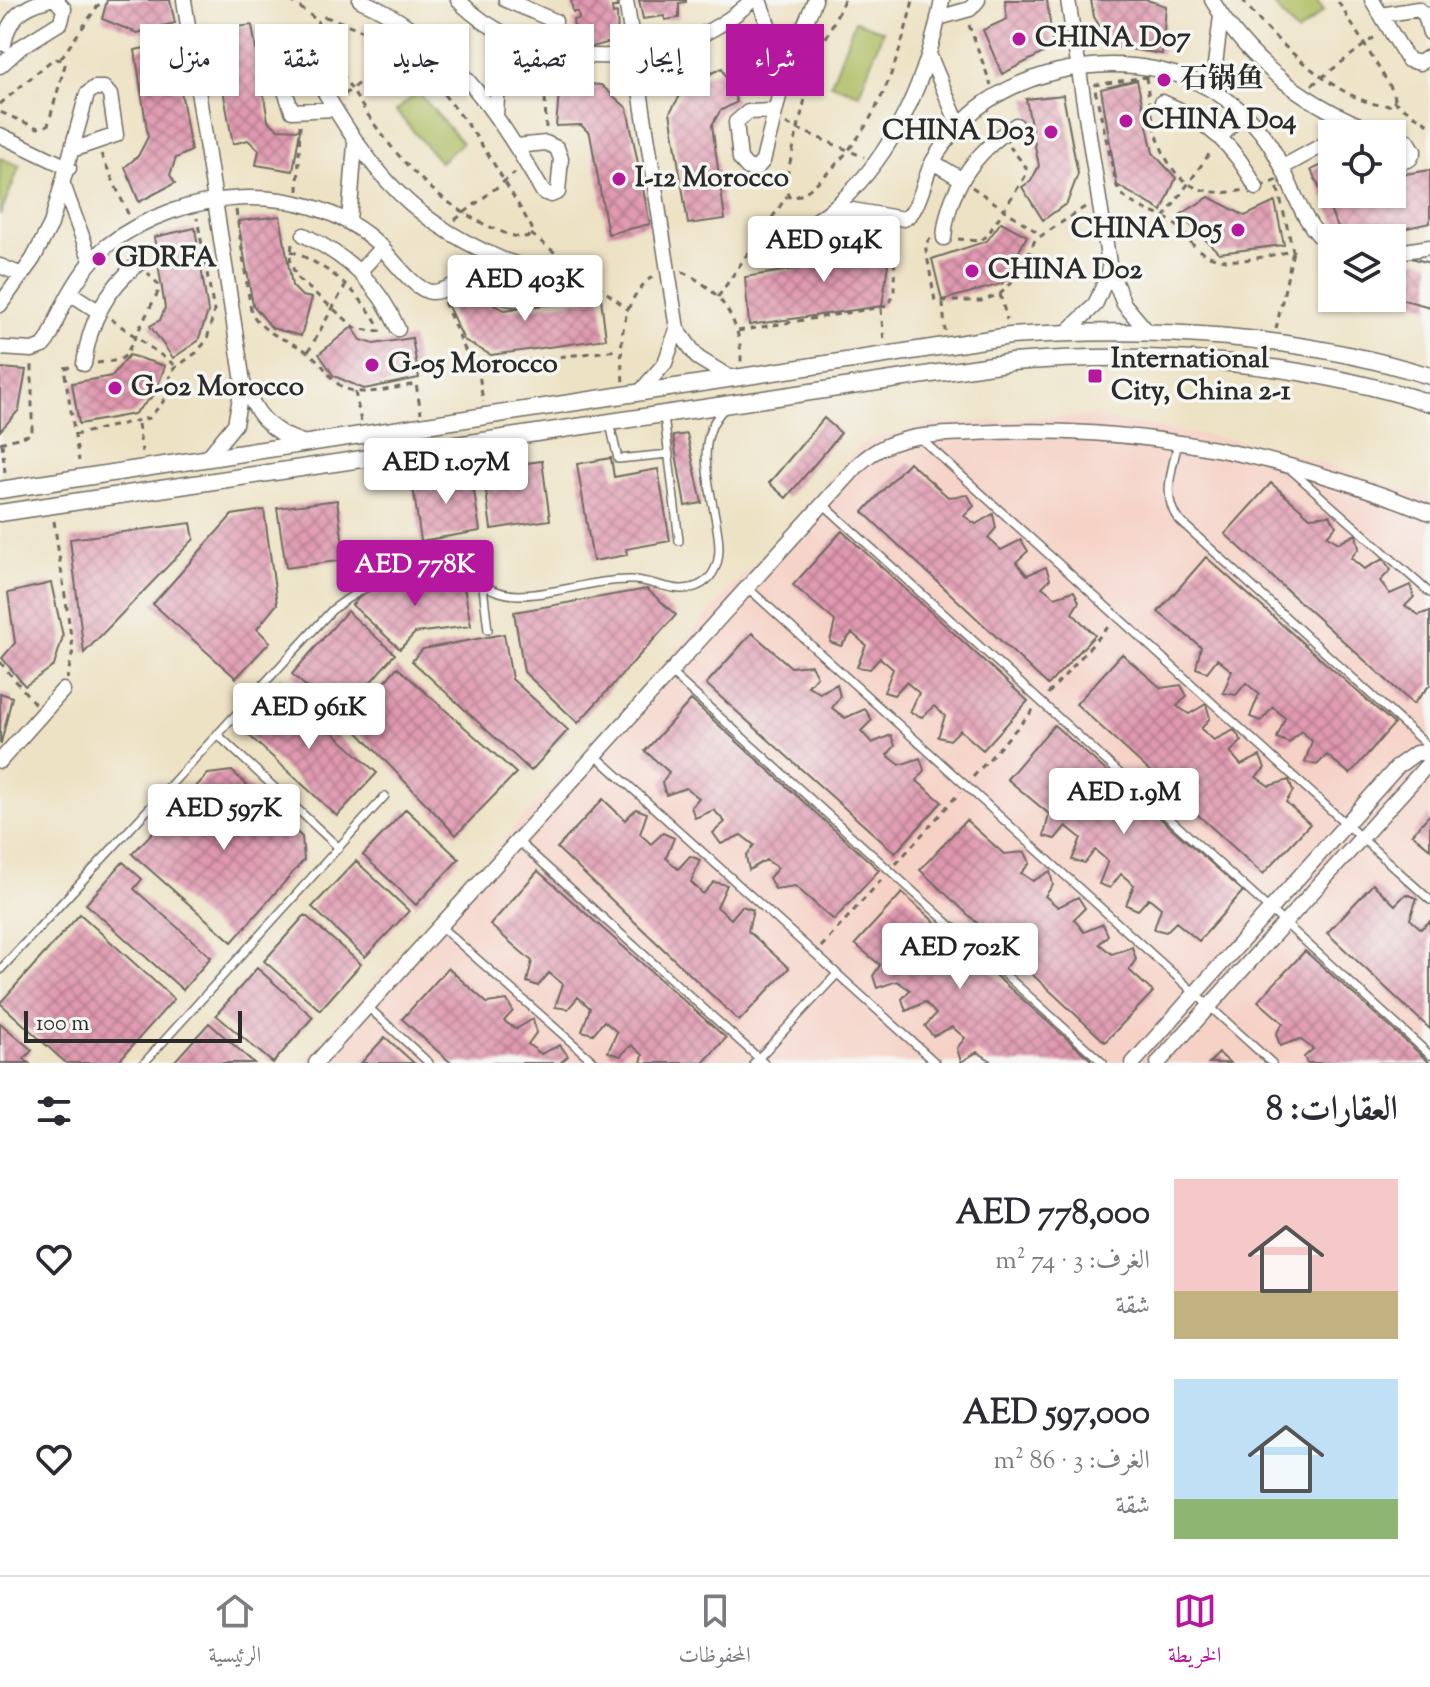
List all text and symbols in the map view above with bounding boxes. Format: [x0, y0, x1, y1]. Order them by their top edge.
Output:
place label: CHINA D07 [1035, 19, 1191, 59]
chip: منزل [140, 24, 239, 96]
chip: شقة [255, 24, 348, 96]
chip: جديد [364, 24, 469, 96]
chip: تصفية [485, 24, 594, 96]
chip: إيجار [610, 24, 710, 96]
chip: شراء [726, 24, 824, 96]
marker: CHINA D07 [1010, 30, 1028, 48]
place label: 石锅鱼 [1180, 60, 1264, 100]
marker: 石锅鱼 [1155, 71, 1173, 89]
place label: CHINA D04 [1142, 101, 1296, 141]
place label: CHINA D03 [882, 112, 1035, 152]
marker: CHINA D04 [1117, 112, 1135, 130]
map controls [1318, 120, 1406, 312]
button: locate [1318, 120, 1406, 208]
marker: CHINA D03 [1042, 123, 1060, 141]
place label: I-12 Morocco [635, 159, 789, 199]
marker: I-12 Morocco [610, 170, 628, 188]
place label: CHINA D05 [1071, 210, 1222, 250]
pin: AED 914K [741, 216, 907, 284]
marker: CHINA D05 [1229, 221, 1247, 239]
text: AED 914K [766, 223, 882, 260]
button: layers [1318, 224, 1406, 312]
place label: GDRFA [115, 239, 217, 279]
marker: GDRFA [90, 250, 108, 268]
place label: CHINA D02 [988, 251, 1143, 291]
pin: AED 403K [442, 255, 608, 323]
text: AED 403K [466, 262, 584, 299]
marker: CHINA D02 [963, 262, 981, 280]
place label: International City, China 2-1 [1111, 340, 1291, 412]
place label: G-05 Morocco [388, 345, 558, 385]
marker: G-05 Morocco [363, 356, 381, 374]
marker: International City, China 2-1 [1086, 367, 1104, 385]
place label: G-02 Morocco [131, 368, 304, 408]
marker: G-02 Morocco [106, 379, 124, 397]
pin: AED 1.07M [354, 438, 538, 506]
text: AED 1.07M [382, 445, 510, 482]
pin: AED 778K [332, 540, 498, 608]
text: AED 778K [355, 547, 475, 584]
pin: AED 961K [226, 683, 392, 751]
text: AED 961K [251, 690, 367, 727]
pin: AED 1.9M [1041, 768, 1207, 836]
text: AED 1.9M [1067, 775, 1181, 812]
pin: AED 597K [141, 784, 307, 852]
text: AED 597K [166, 791, 282, 828]
pin: AED 702K [877, 923, 1043, 991]
text: AED 702K [900, 930, 1020, 967]
scale bar [24, 1007, 242, 1043]
text: 100 m [36, 1009, 89, 1041]
text: العقارات: 8 [1266, 1086, 1398, 1135]
icon: filters [32, 1089, 76, 1133]
text: AED 778,000 [955, 1190, 1150, 1239]
icon: home [1238, 1211, 1334, 1307]
icon: heart [32, 1237, 76, 1281]
text: الغرف: 3 · 74 m² [995, 1243, 1150, 1280]
text: شقة [1116, 1288, 1150, 1325]
text: AED 597,000 [963, 1390, 1150, 1439]
icon: home [1238, 1411, 1334, 1507]
icon: heart [32, 1437, 76, 1481]
text: الغرف: 3 · 86 m² [994, 1443, 1150, 1480]
text: شقة [1116, 1488, 1150, 1525]
tab: الرئيسية [209, 1589, 261, 1676]
tab: المحفوظات [678, 1589, 751, 1676]
tab: الخريطة [1168, 1589, 1221, 1676]

